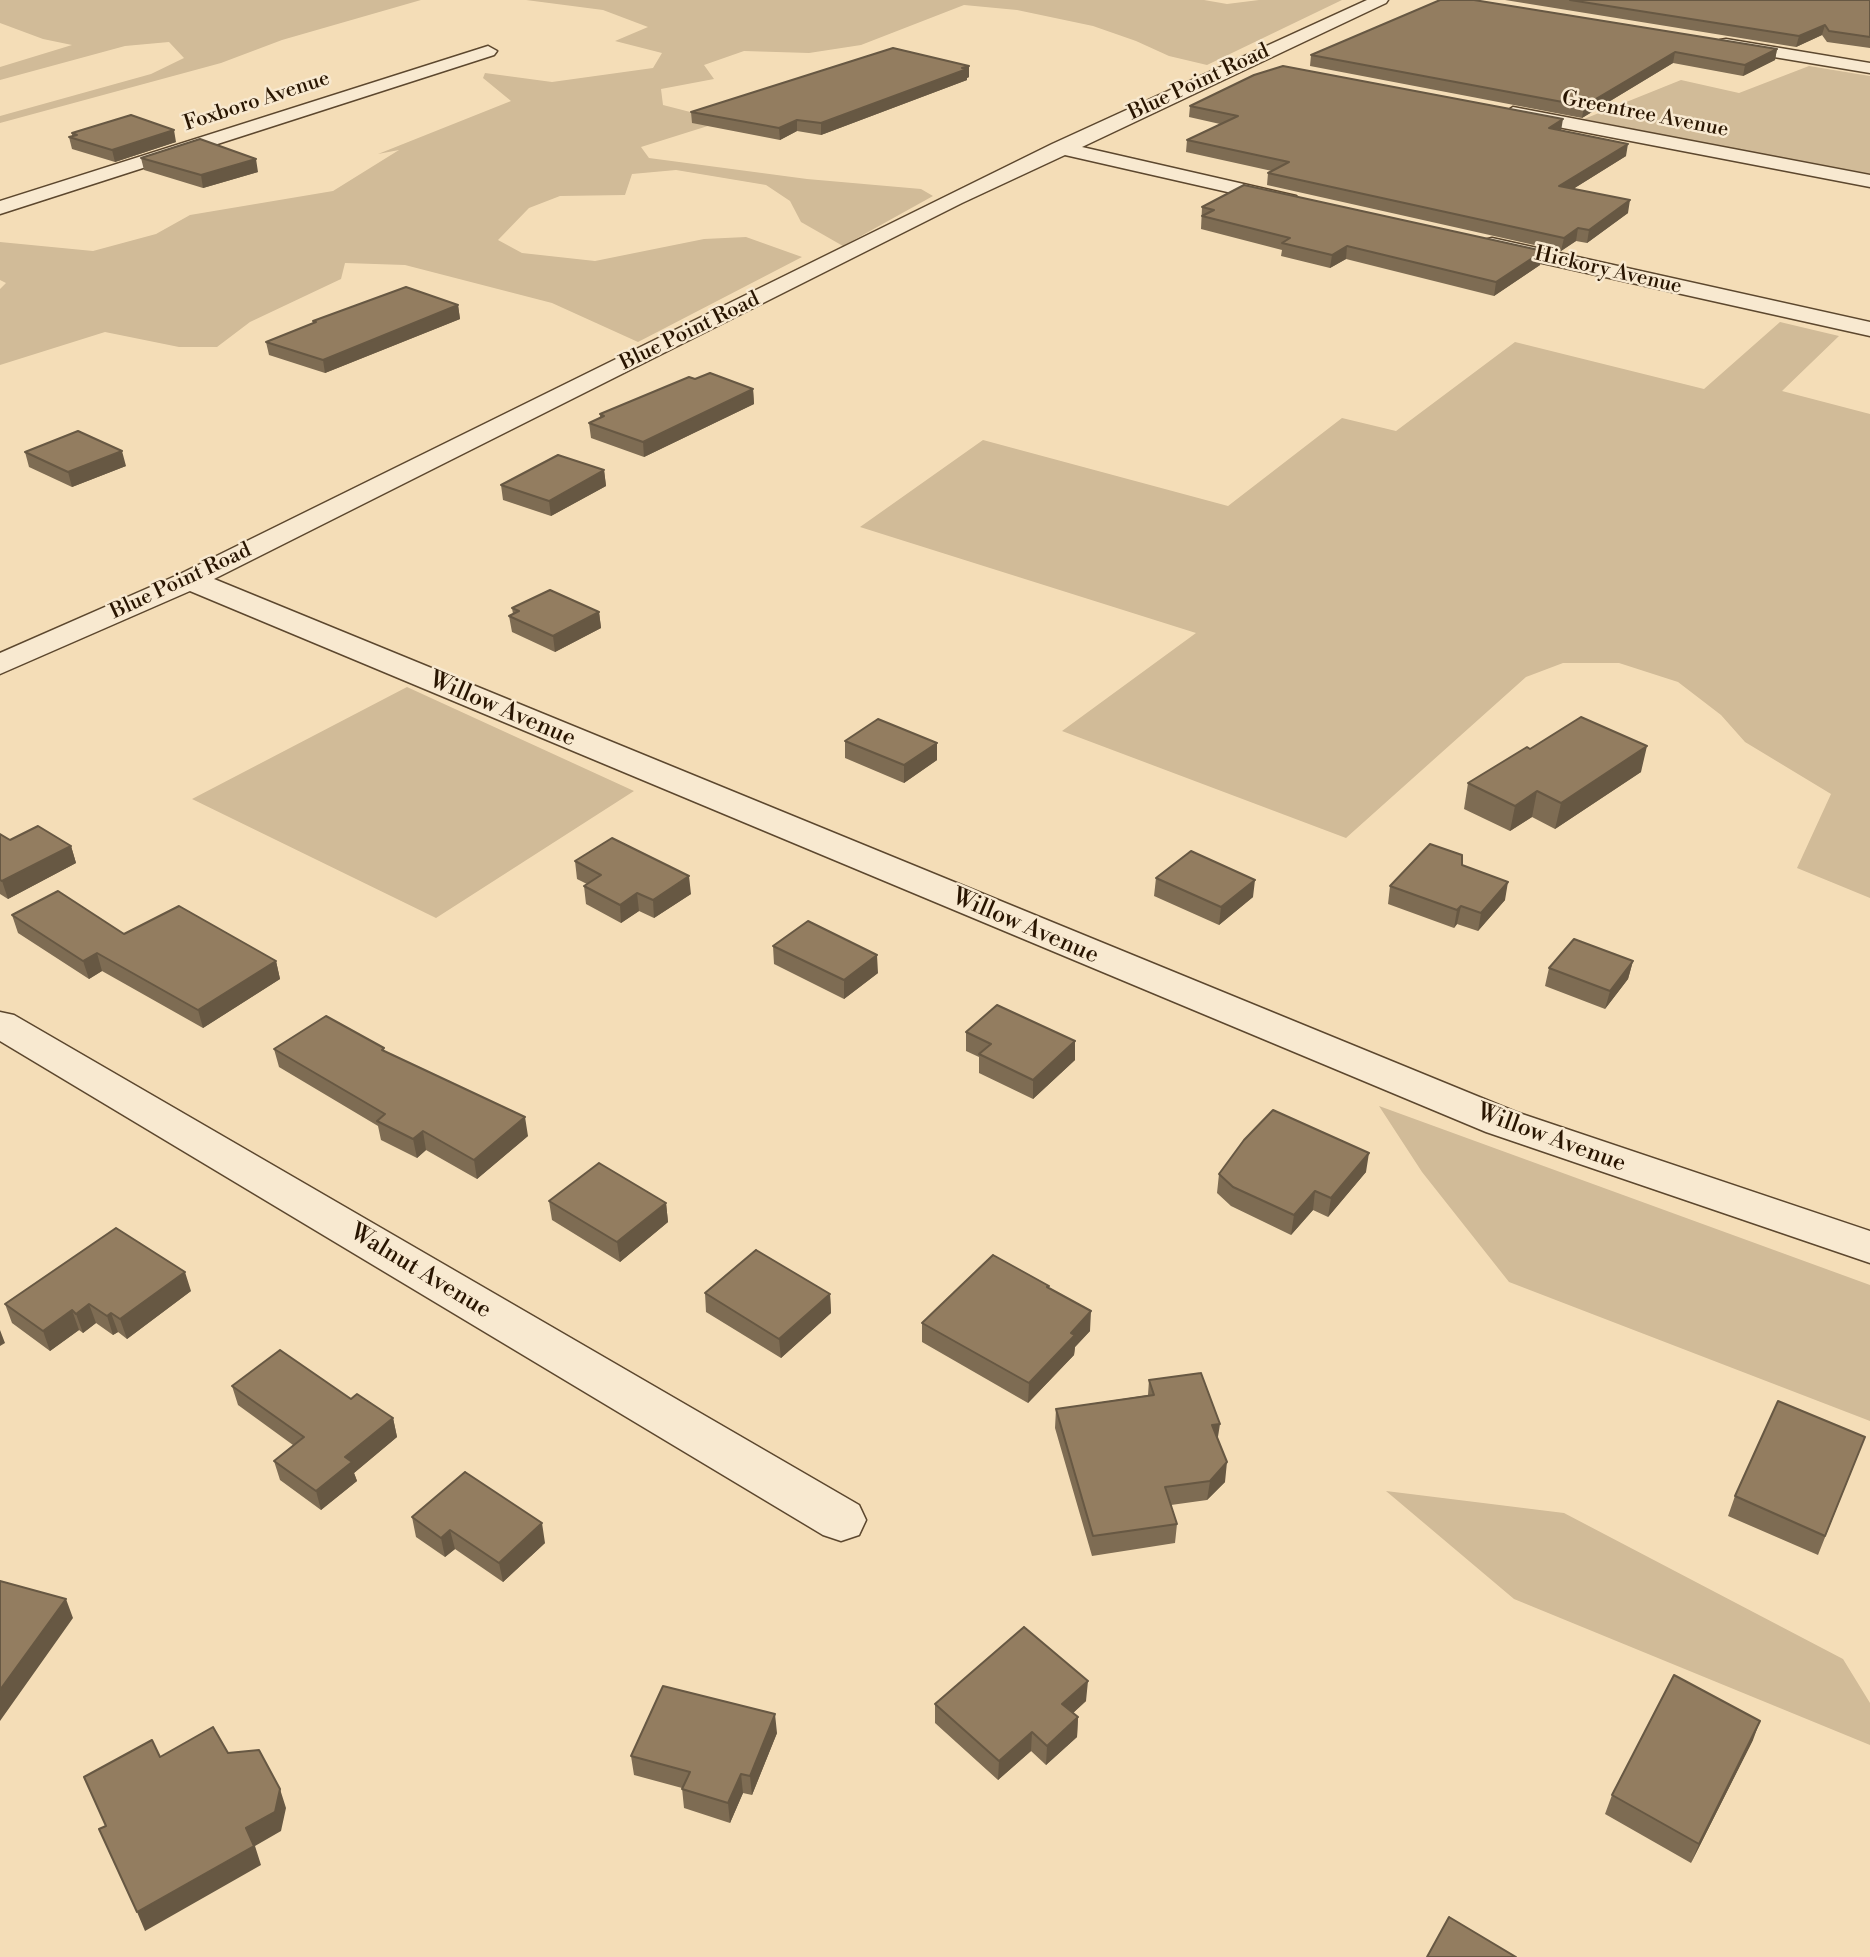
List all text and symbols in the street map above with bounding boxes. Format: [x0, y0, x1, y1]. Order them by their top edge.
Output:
street label: Blue Point Road [1125, 39, 1273, 127]
street label: Foxboro Avenue [181, 66, 333, 138]
street label: Greentree Avenue [1560, 86, 1730, 144]
street label: Hickory Avenue [1532, 242, 1684, 300]
street label: Blue Point Road [616, 287, 764, 377]
street label: Blue Point Road [107, 538, 255, 626]
street label: Willow Avenue [424, 666, 580, 754]
street label: Willow Avenue [947, 883, 1103, 971]
street label: Willow Avenue [1472, 1099, 1630, 1179]
street label: Walnut Avenue [344, 1218, 496, 1326]

